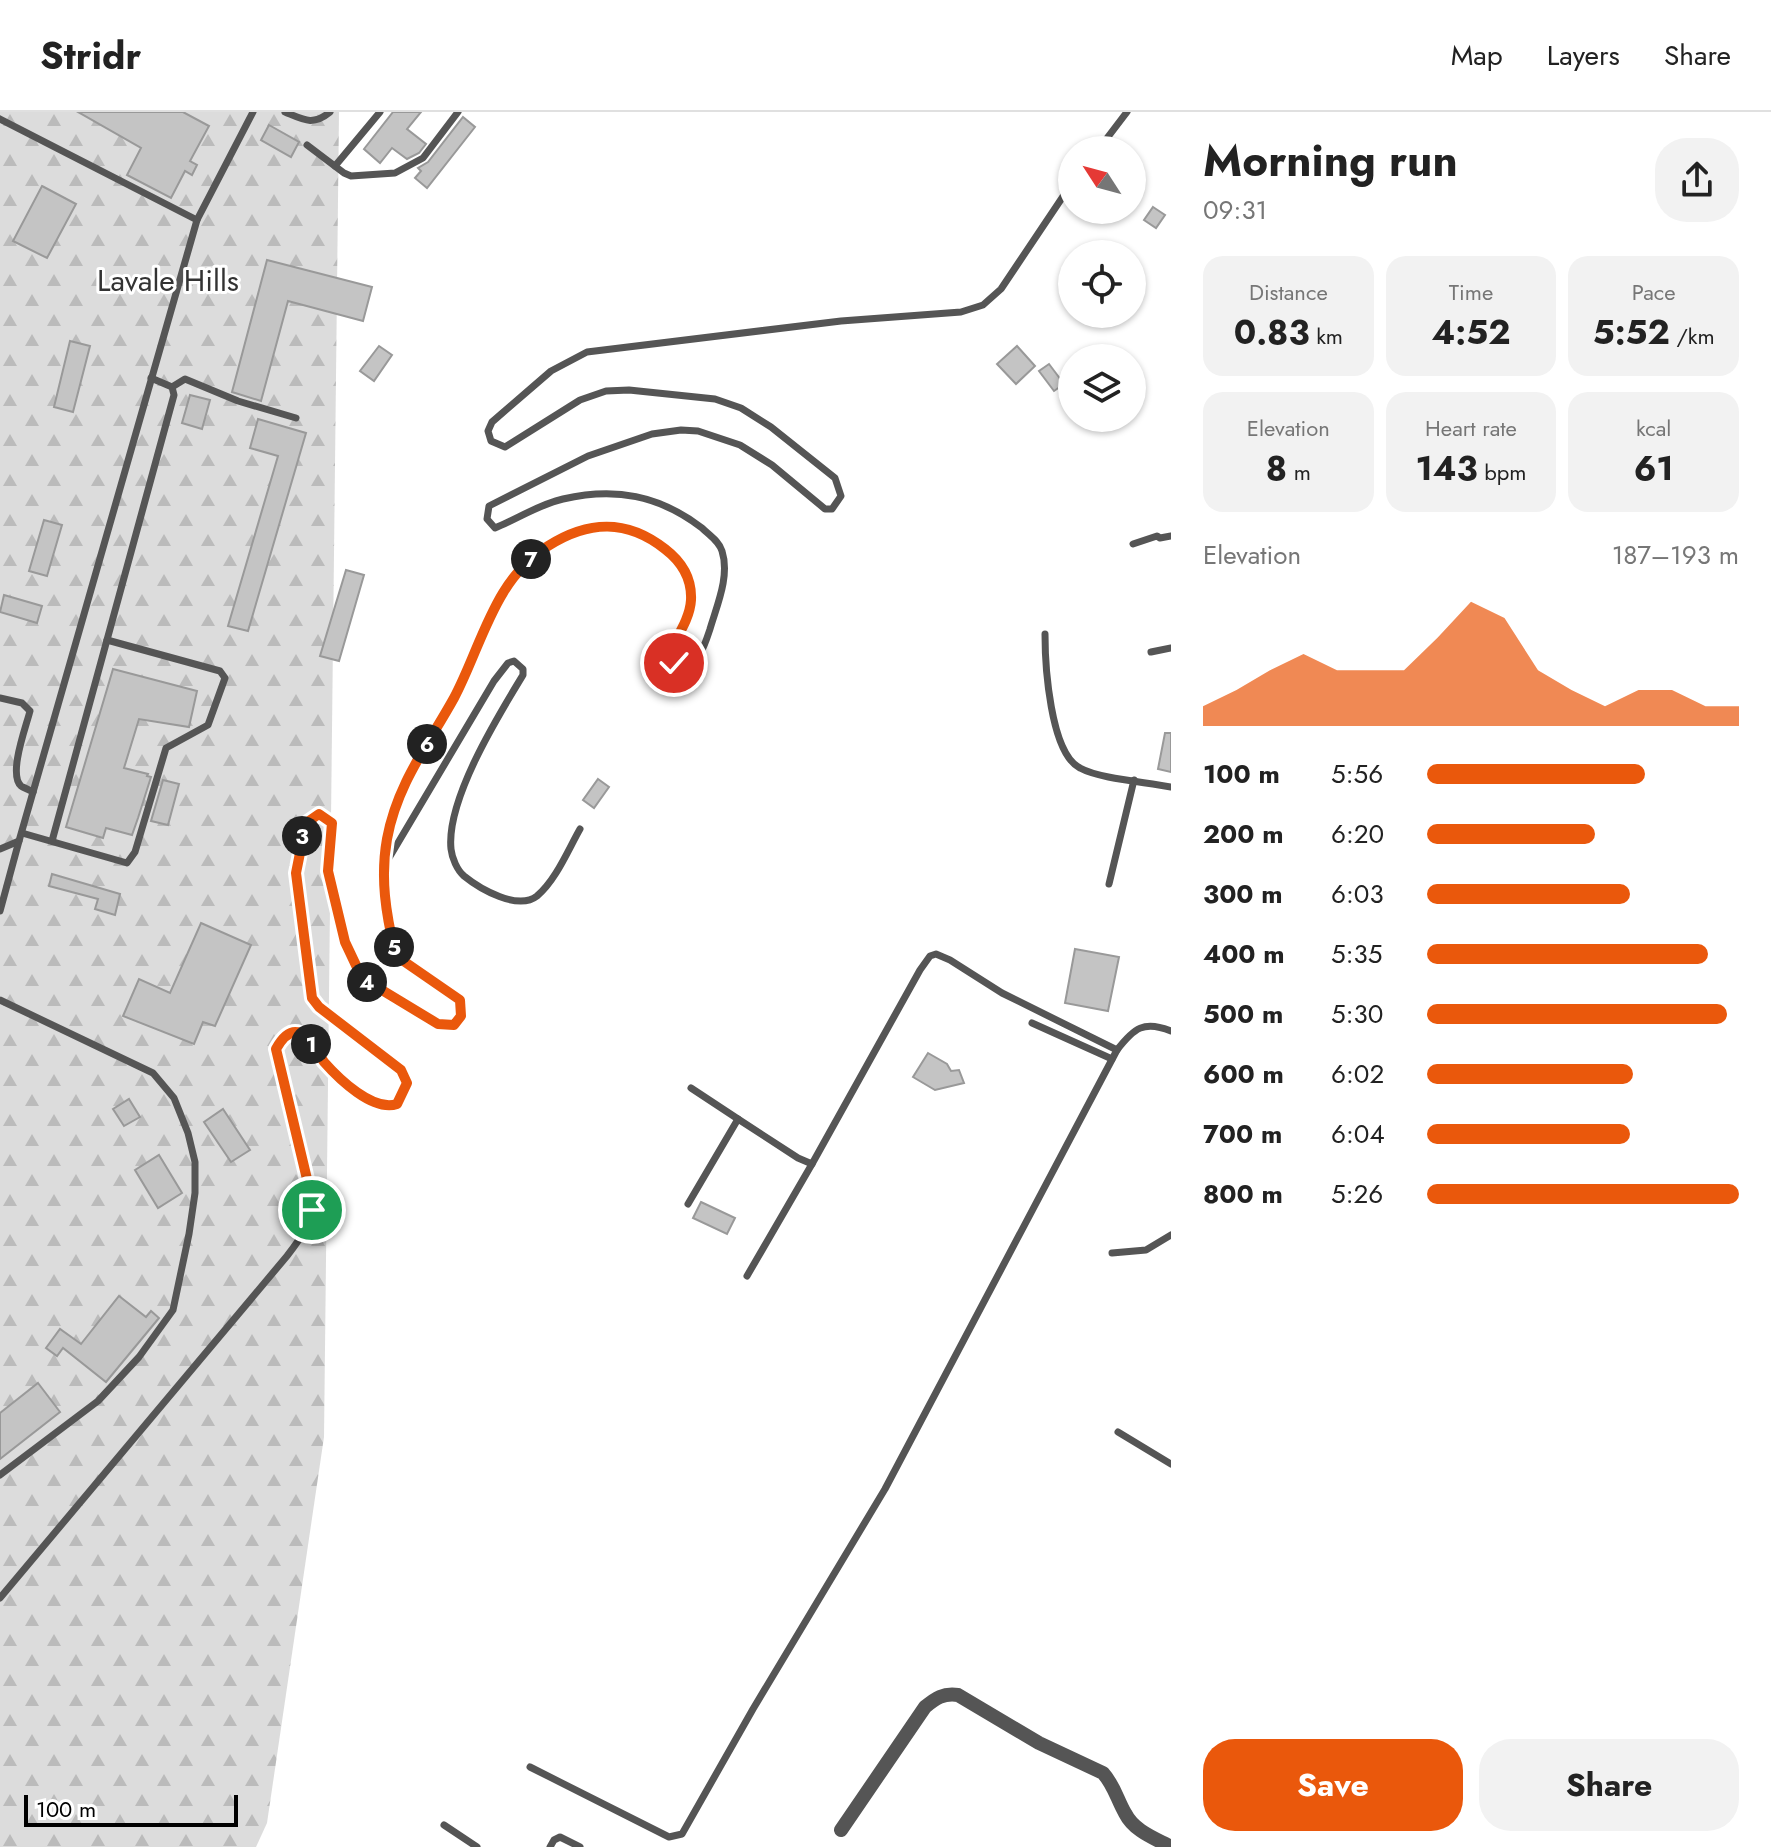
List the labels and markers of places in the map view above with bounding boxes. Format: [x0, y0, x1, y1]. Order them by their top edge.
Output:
pin: 7 [511, 539, 551, 579]
pin [640, 629, 708, 697]
pin: 6 [407, 724, 447, 764]
pin: 3 [282, 816, 322, 856]
pin: 5 [374, 927, 414, 967]
pin: 4 [347, 962, 387, 1002]
pin: 1 [291, 1024, 331, 1064]
pin [278, 1176, 346, 1244]

